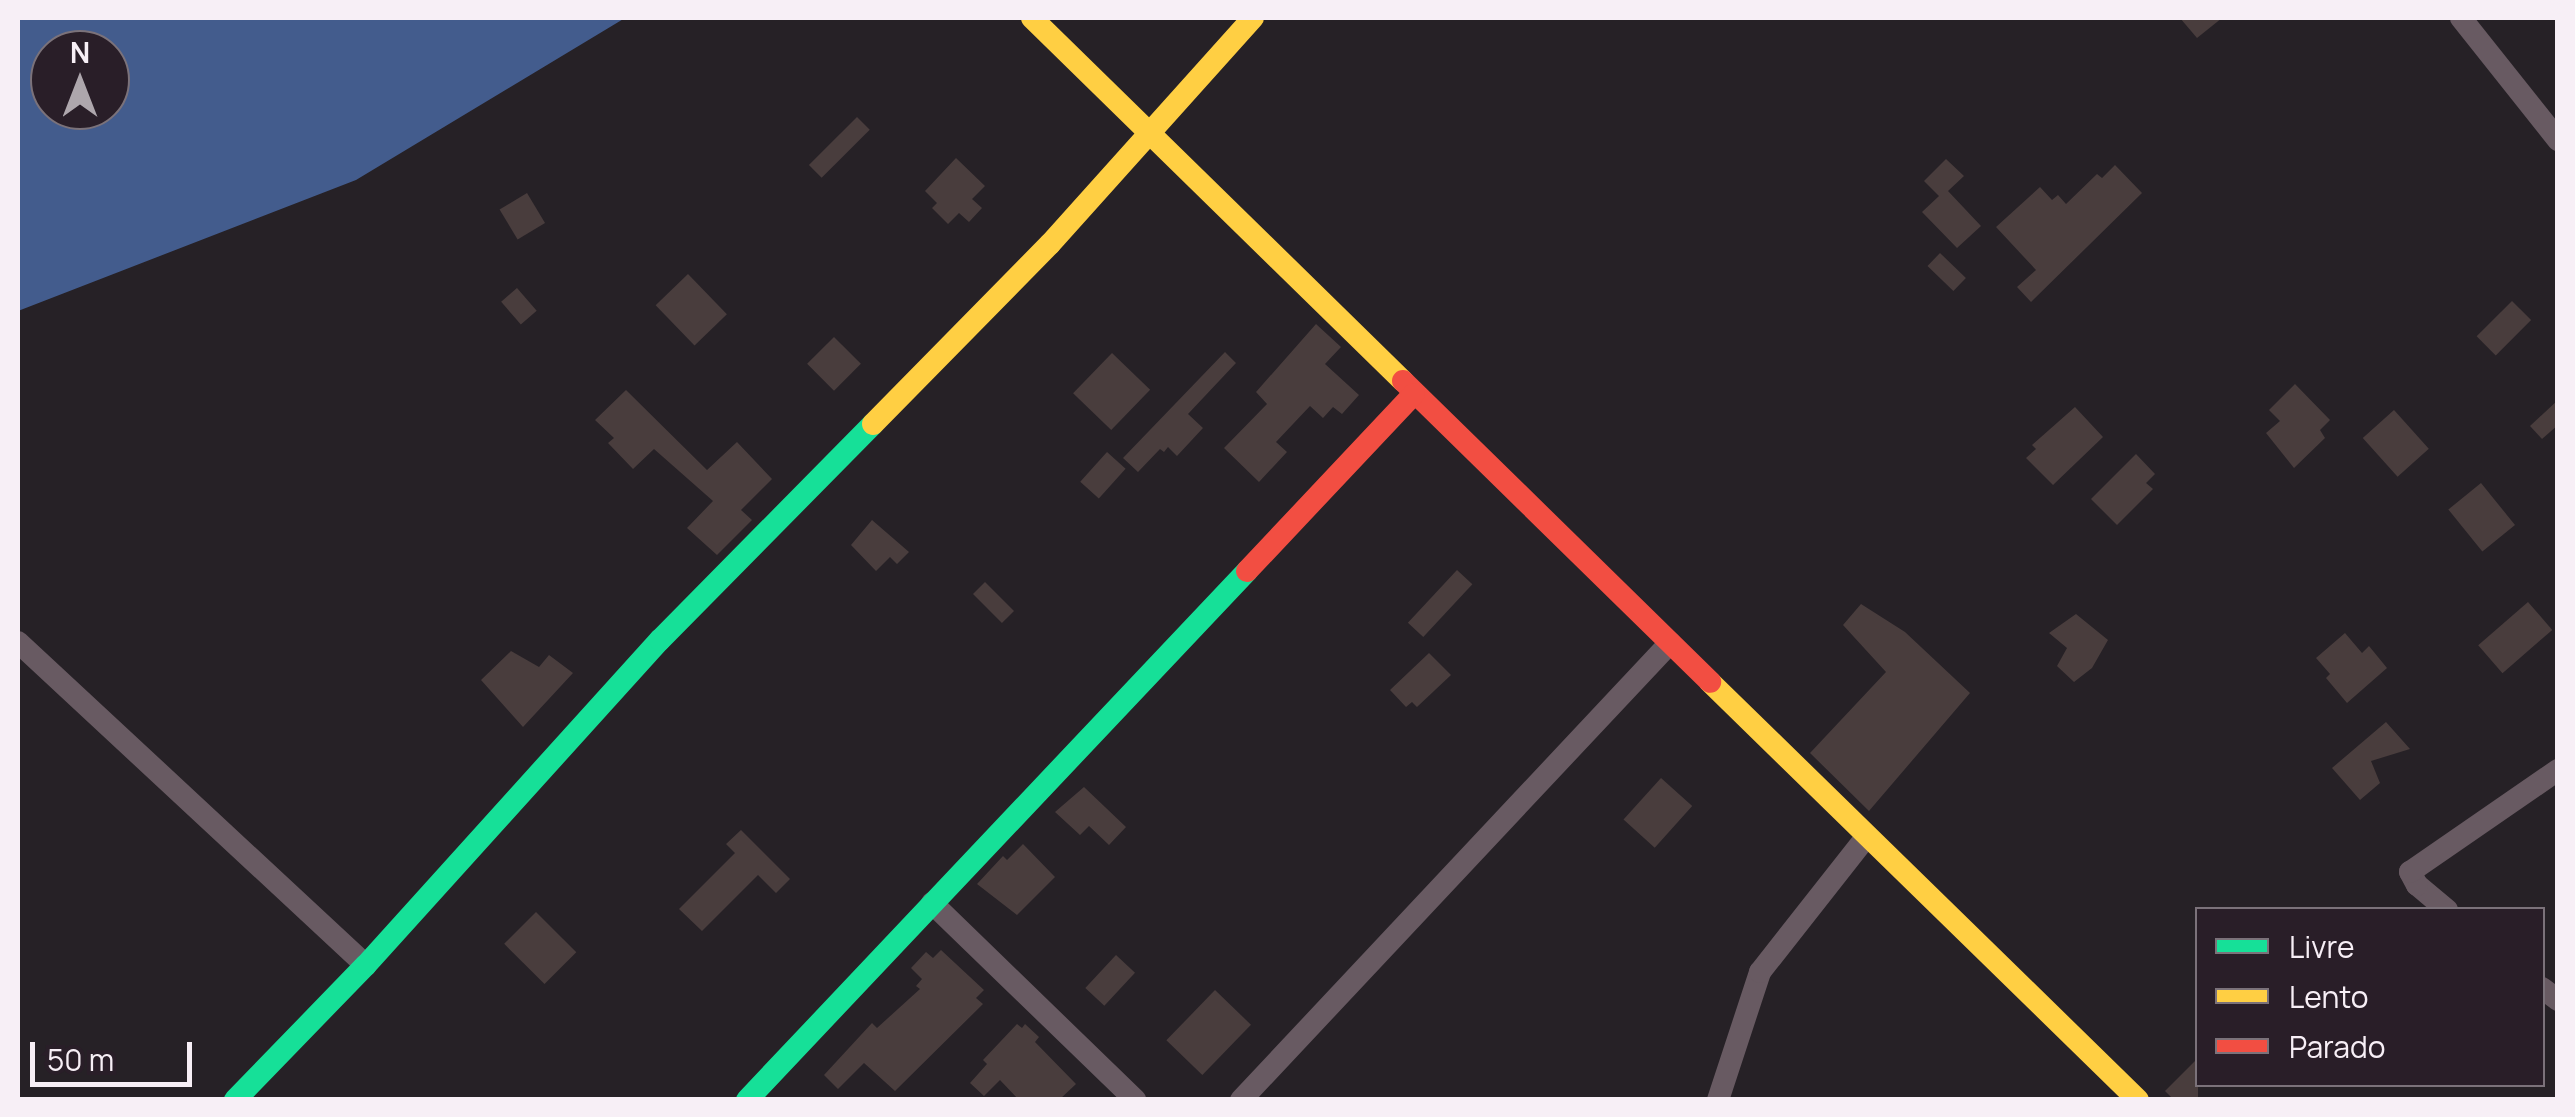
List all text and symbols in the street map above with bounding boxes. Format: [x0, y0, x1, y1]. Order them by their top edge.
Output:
north arrow [30, 30, 130, 130]
text: N [70, 33, 90, 71]
legend [2195, 907, 2545, 1087]
text: Livre [2289, 926, 2355, 967]
text: Lento [2289, 976, 2368, 1017]
scale bar [35, 1022, 198, 1084]
text: Parado [2289, 1026, 2386, 1067]
text: 50 m [47, 1039, 114, 1080]

